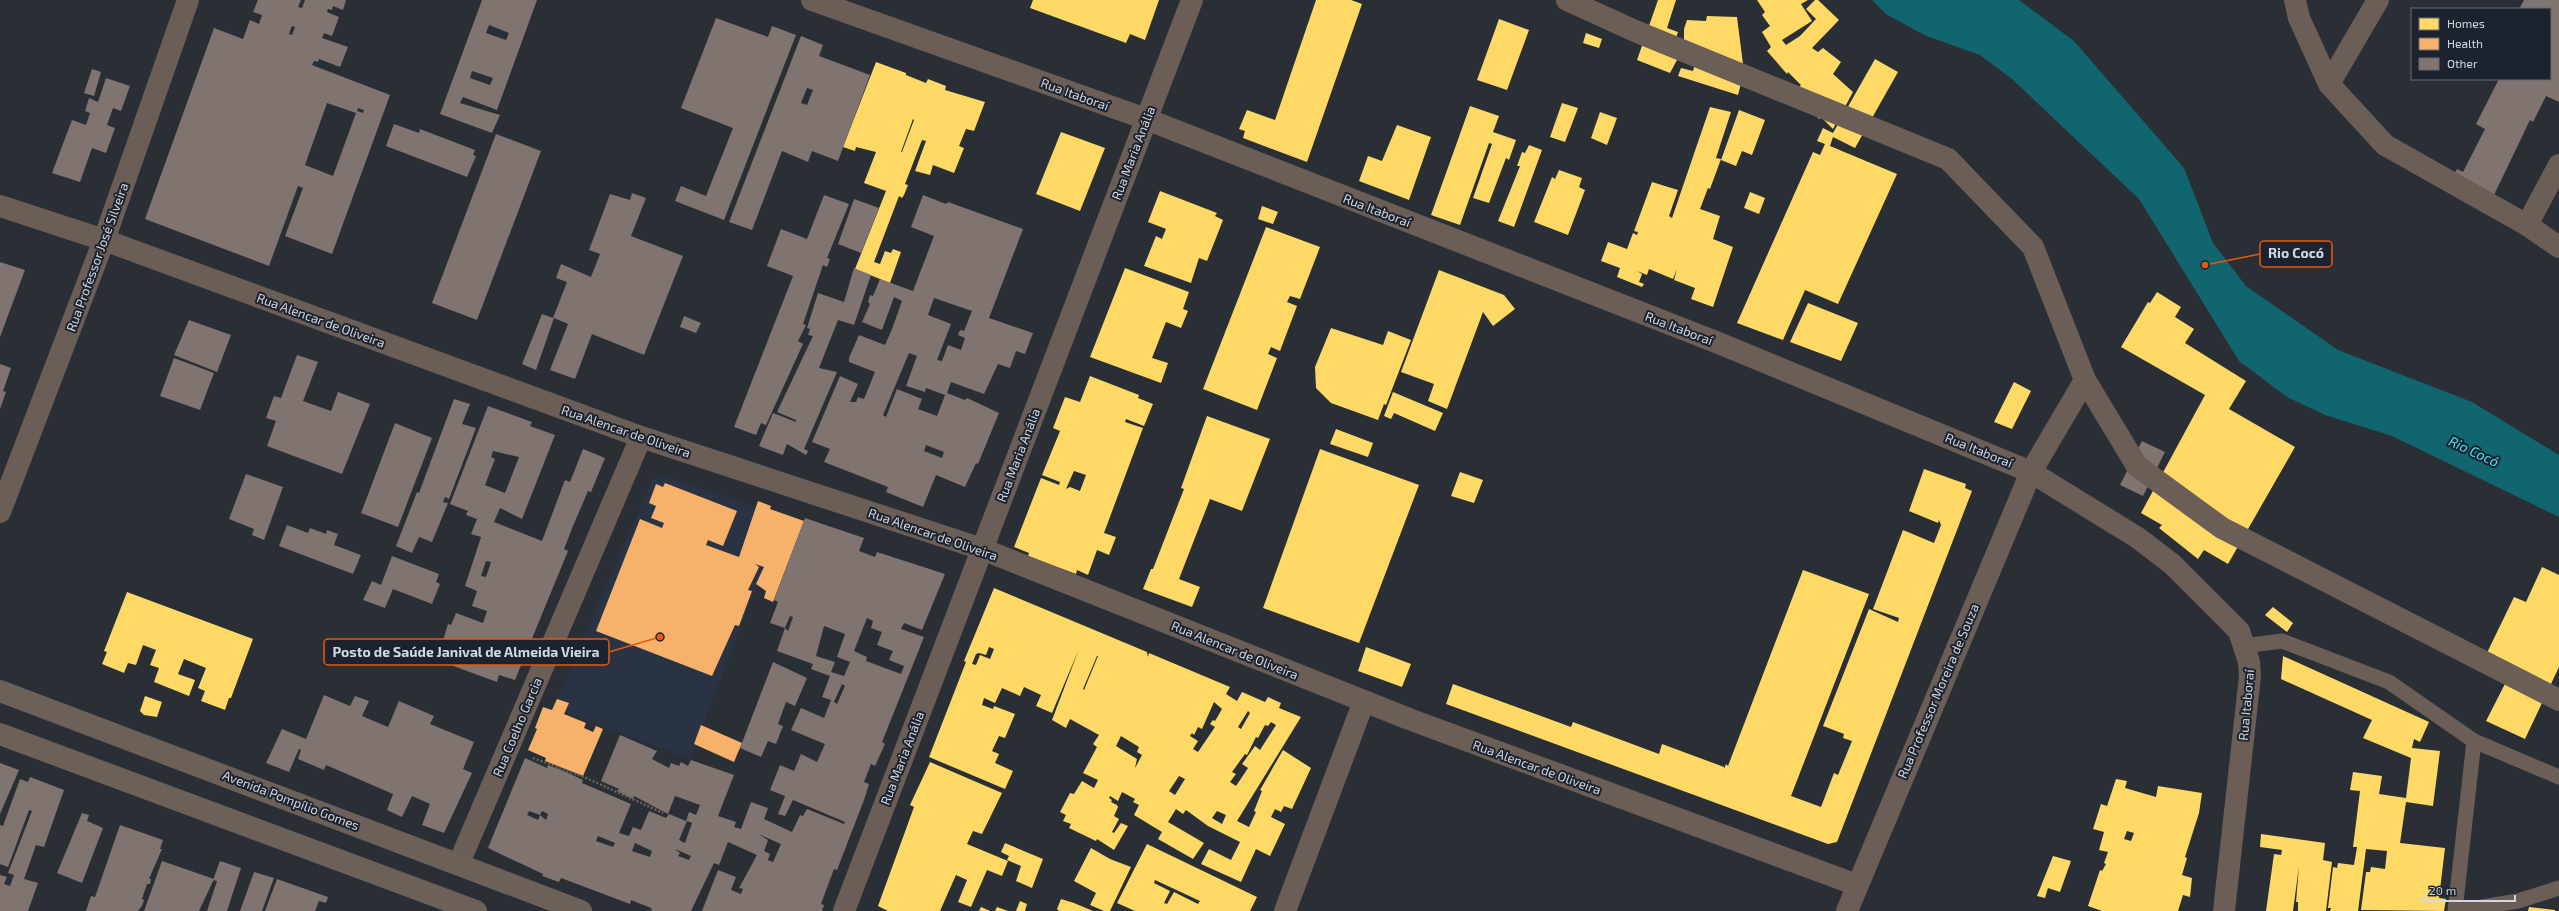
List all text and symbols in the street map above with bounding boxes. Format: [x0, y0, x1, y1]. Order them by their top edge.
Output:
legend [2411, 8, 2551, 80]
text: Homes [2447, 16, 2485, 30]
text: Health [2447, 36, 2483, 50]
text: Other [2447, 56, 2478, 70]
street label: Rua Itaboraí [1039, 74, 1112, 114]
street label: Rua Maria Anália [1108, 104, 1158, 202]
street label: Rua Professor José Silveira [63, 180, 131, 334]
street label: Rua Itaboraí [1341, 190, 1414, 231]
callout: Rio Cocó [2260, 241, 2332, 267]
text: Rio Cocó [2268, 244, 2324, 261]
street label: Rua Alencar de Oliveira [255, 289, 387, 351]
street label: Rua Itaboraí [1643, 308, 1716, 349]
street label: Rua Alencar de Oliveira [559, 401, 693, 461]
street label: Rua Maria Anália [993, 406, 1043, 504]
street label: Rua Itaboraí [1943, 429, 2016, 471]
water label: Rio Cocó [2446, 432, 2502, 470]
street label: Rua Alencar de Oliveira [866, 504, 1000, 564]
street label: Rua Professor Moreira de Souza [1894, 601, 1982, 781]
street label: Rua Alencar de Oliveira [1169, 617, 1301, 683]
callout: Posto de Saúde Janival de Almeida Vieira [324, 639, 609, 665]
text: Posto de Saúde Janival de Almeida Vieira [333, 643, 600, 660]
street label: Rua Itaboraí [2235, 668, 2257, 741]
street label: Rua Coelho Garcia [489, 675, 545, 779]
street label: Rua Maria Anália [877, 709, 927, 807]
street label: Rua Alencar de Oliveira [1471, 736, 1603, 798]
street label: Avenida Pompílio Gomes [220, 767, 362, 833]
scale bar [2423, 877, 2515, 903]
text: 20 m [2429, 883, 2456, 897]

